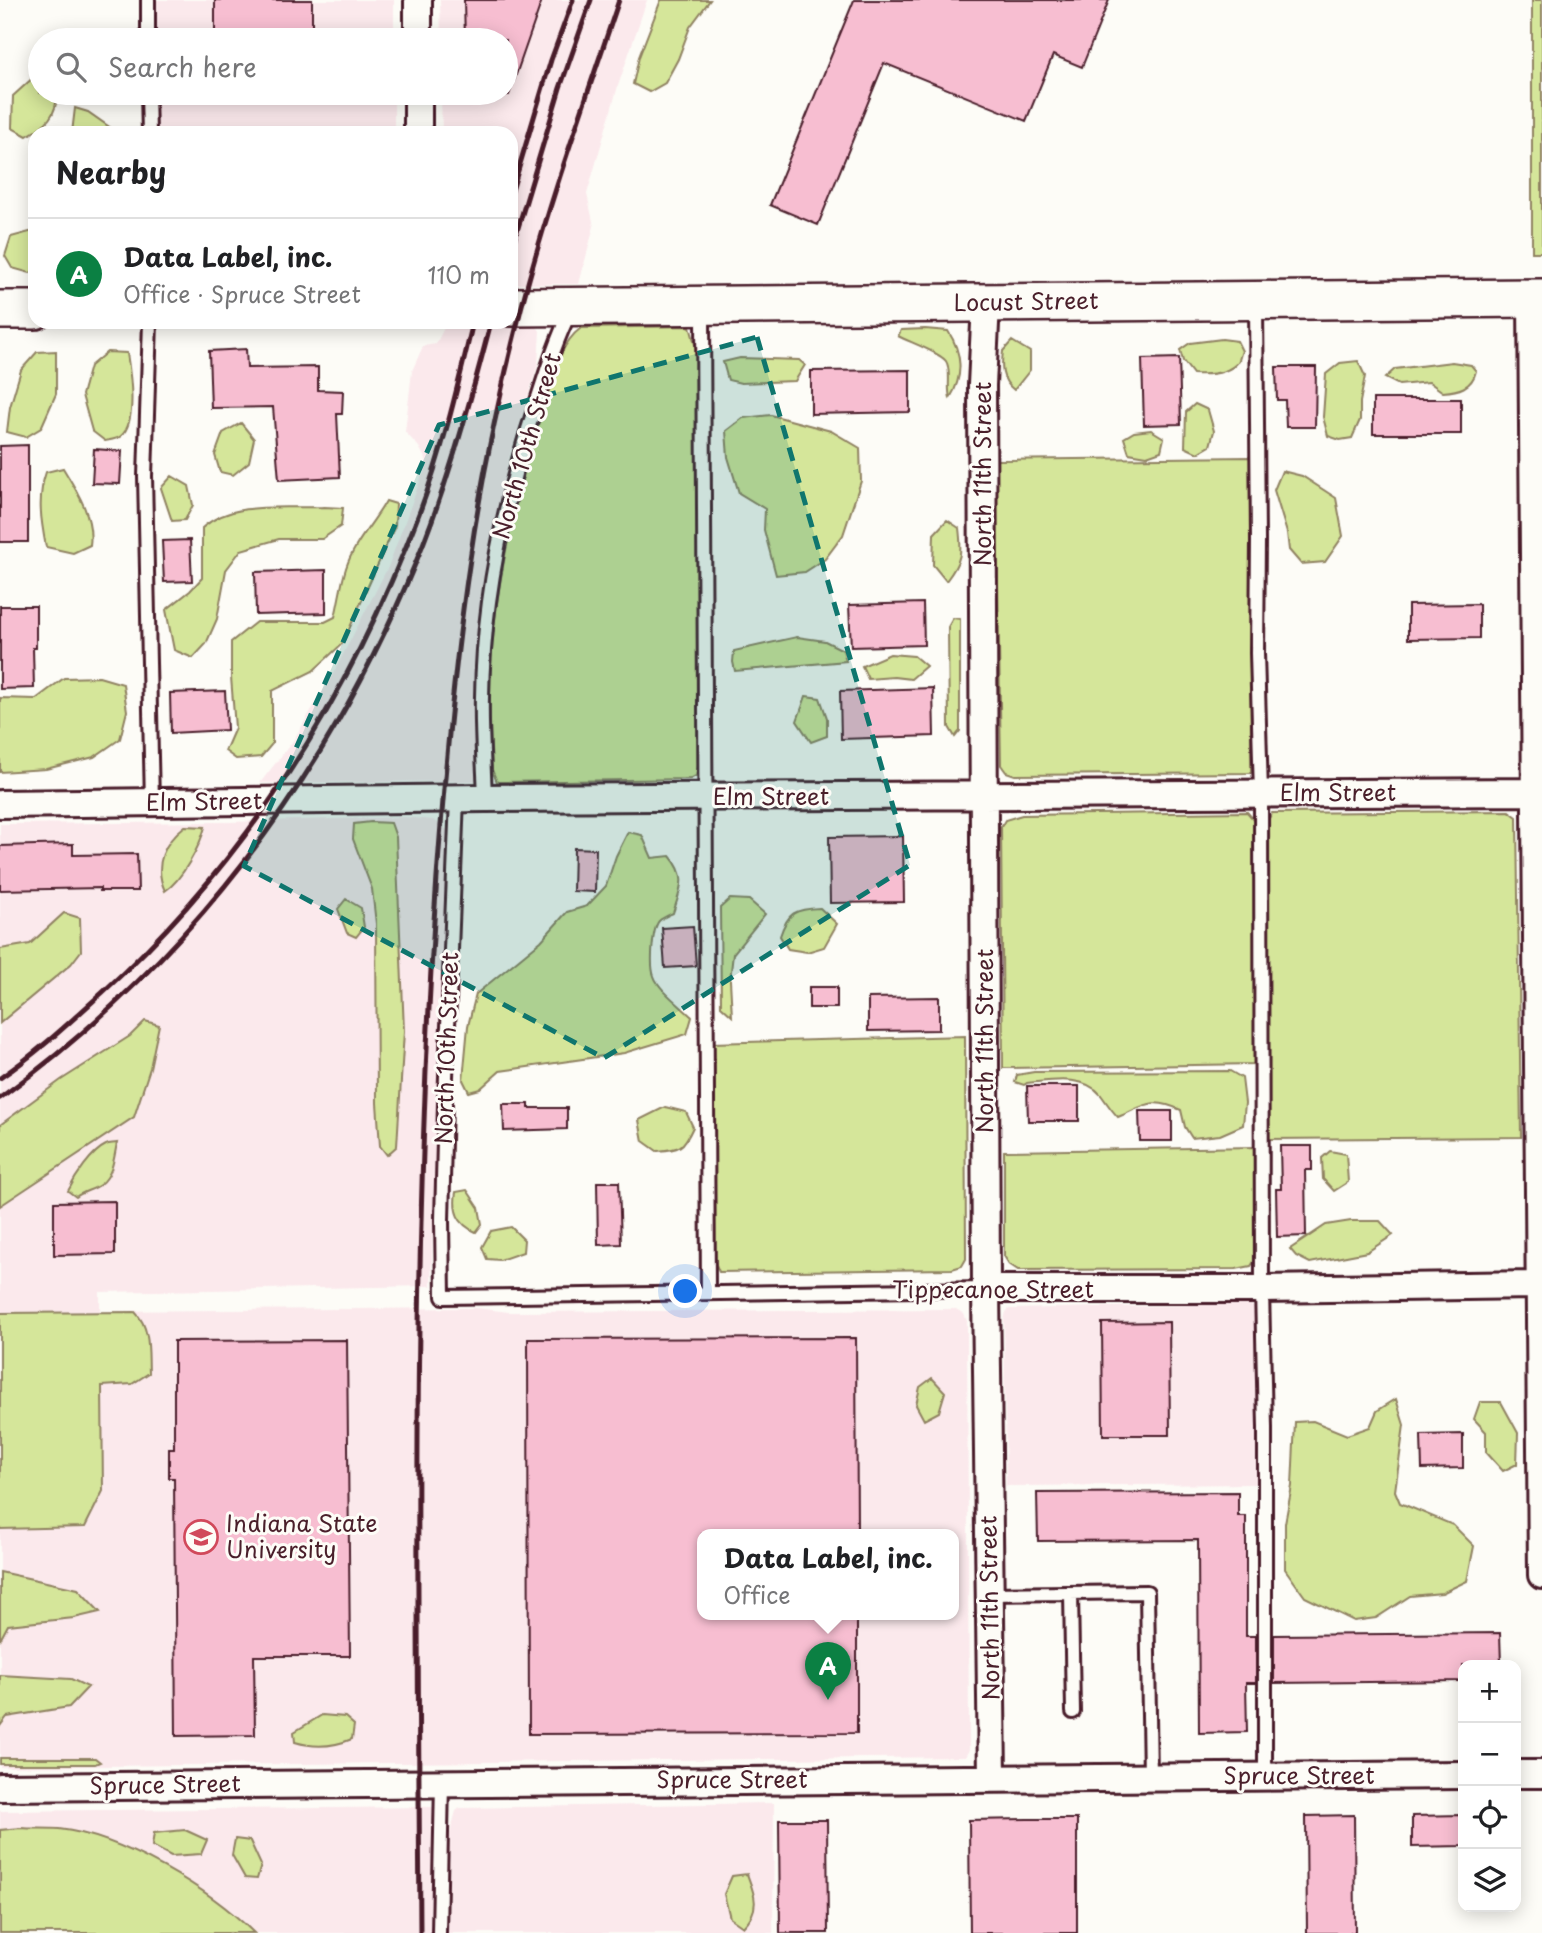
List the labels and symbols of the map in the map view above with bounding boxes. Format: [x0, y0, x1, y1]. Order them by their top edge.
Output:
street label: Locust Street [953, 282, 1099, 319]
street label: North 10th Street [482, 348, 569, 543]
street label: North 11th Street [964, 382, 999, 566]
street label: Elm Street [1280, 774, 1396, 809]
street label: Elm Street [713, 778, 829, 813]
street label: Elm Street [145, 782, 263, 819]
street label: North 11th Street [966, 949, 1001, 1133]
street label: North 10th Street [425, 951, 466, 1145]
street label: Tippecanoe Street [892, 1271, 1094, 1306]
your location [668, 1274, 702, 1308]
place label: Indiana State University [226, 1505, 377, 1566]
street label: North 11th Street [969, 1515, 1008, 1701]
school or university icon: Indiana State University [182, 1518, 220, 1556]
pin: A [805, 1642, 851, 1700]
street label: Spruce Street [1223, 1757, 1375, 1792]
street label: Spruce Street [656, 1761, 808, 1796]
street label: Spruce Street [89, 1765, 241, 1802]

